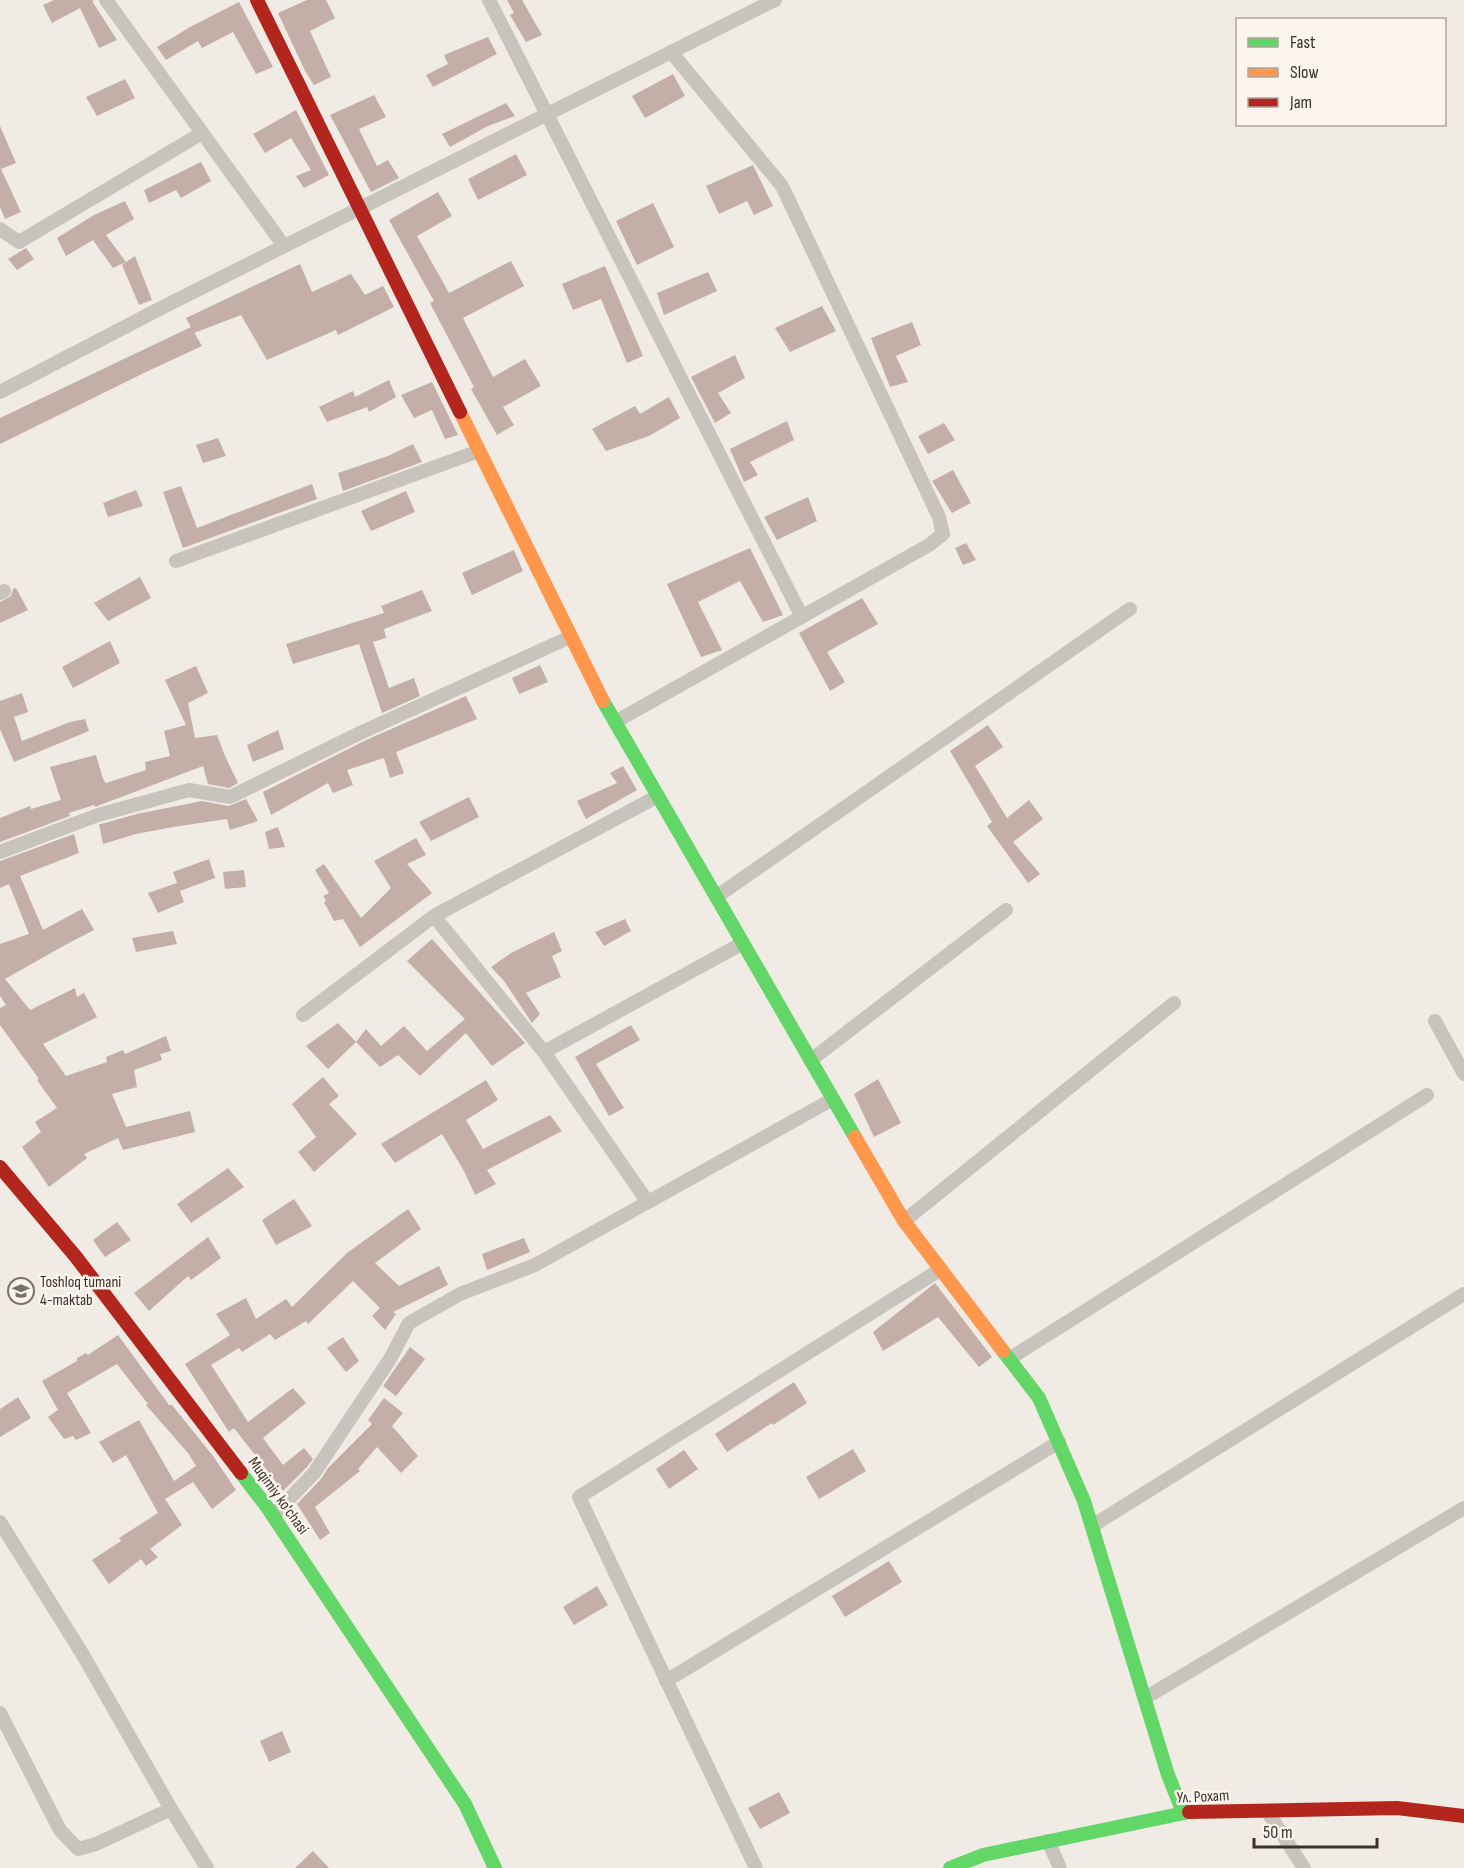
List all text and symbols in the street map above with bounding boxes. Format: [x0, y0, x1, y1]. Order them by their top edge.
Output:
legend [1236, 18, 1446, 126]
text: Fast [1290, 32, 1316, 53]
text: Slow [1290, 62, 1319, 83]
text: Jam [1289, 92, 1312, 113]
place label: Toshloq tumani 4-maktab [40, 1273, 121, 1310]
school or university icon: Toshloq tumani 4-maktab [6, 1276, 36, 1306]
street label: Muqimiy ko'chasi [244, 1454, 312, 1538]
street label: Ул. Рохат [1176, 1786, 1230, 1808]
scale bar [1254, 1811, 1377, 1849]
text: 50 m [1263, 1822, 1293, 1843]

